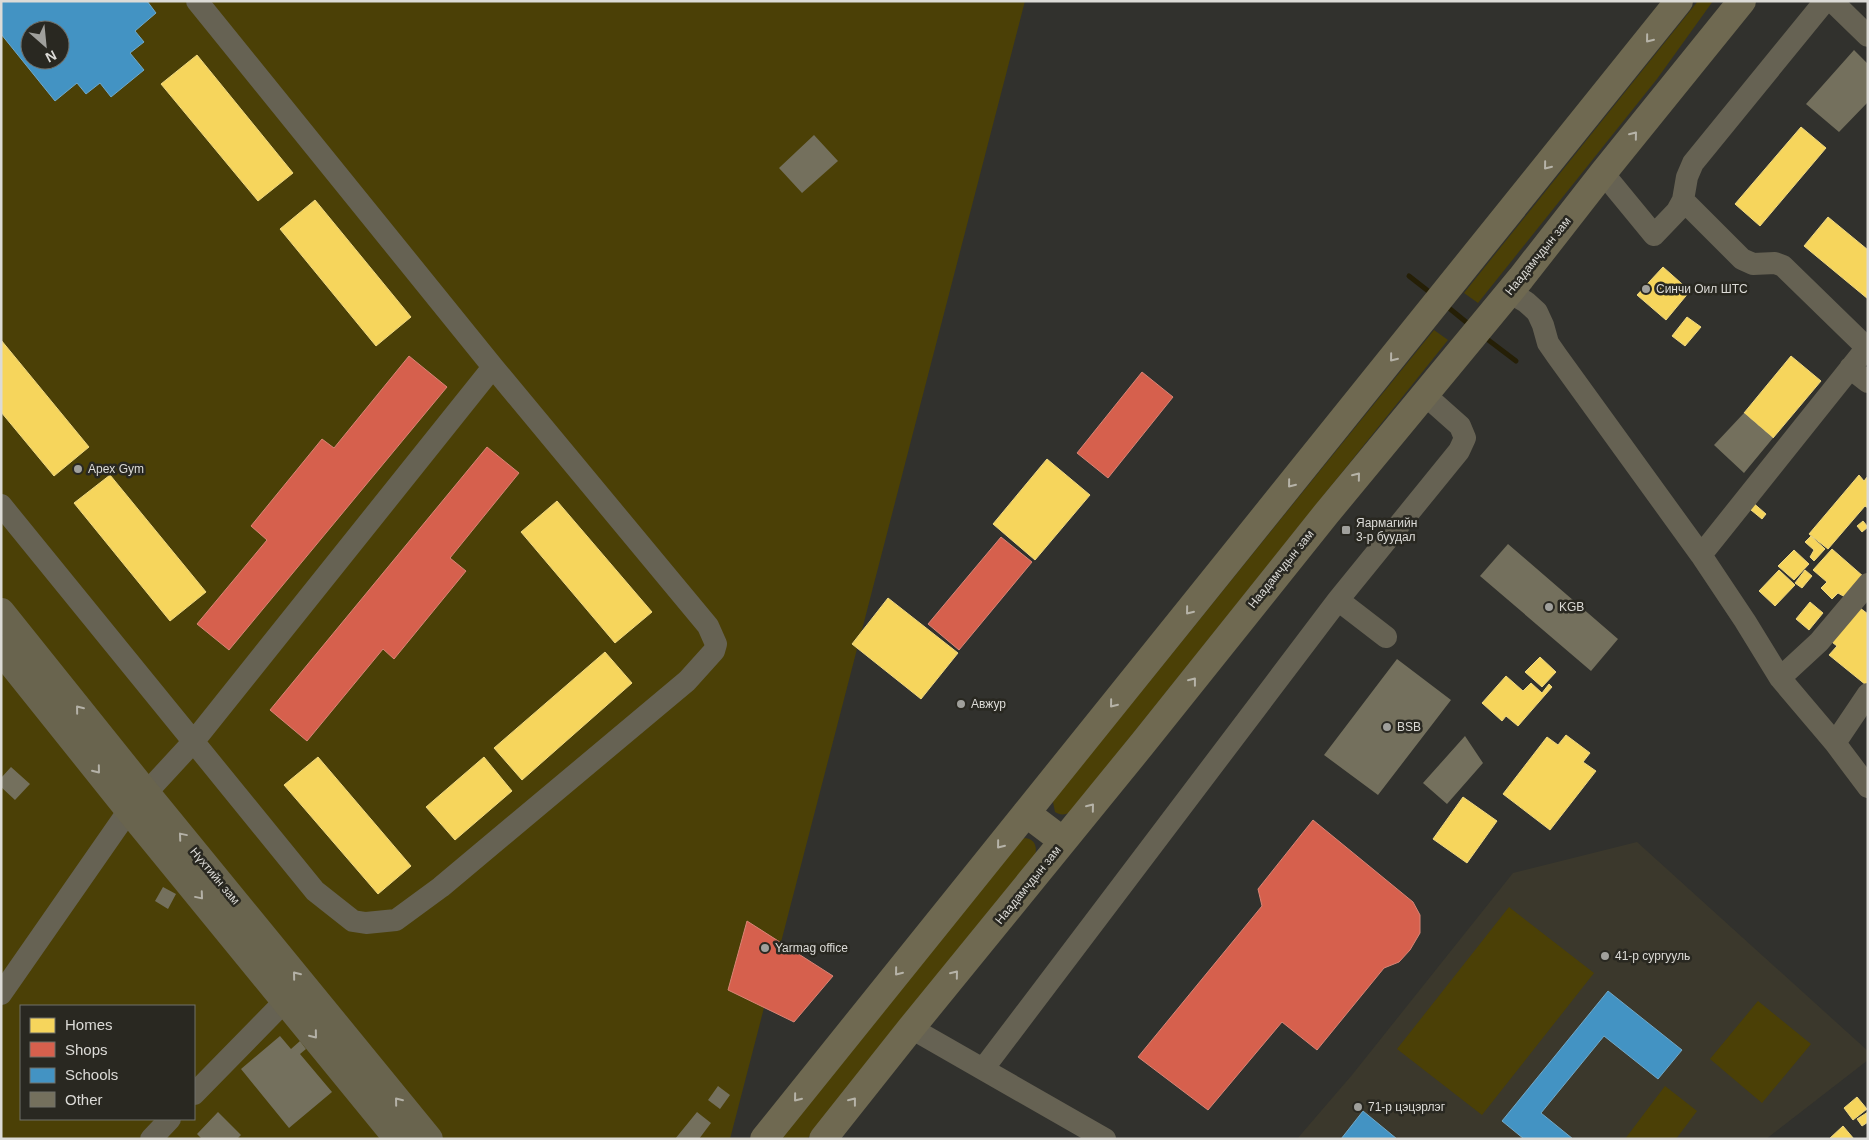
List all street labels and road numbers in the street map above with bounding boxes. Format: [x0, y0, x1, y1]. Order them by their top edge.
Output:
street label: Наадамчдын зам [1502, 214, 1574, 298]
street label: Наадамчдын зам [1245, 527, 1317, 611]
street label: Наадамчдын зам [992, 843, 1064, 927]
street label: Нүхтийн зам [187, 845, 243, 907]

